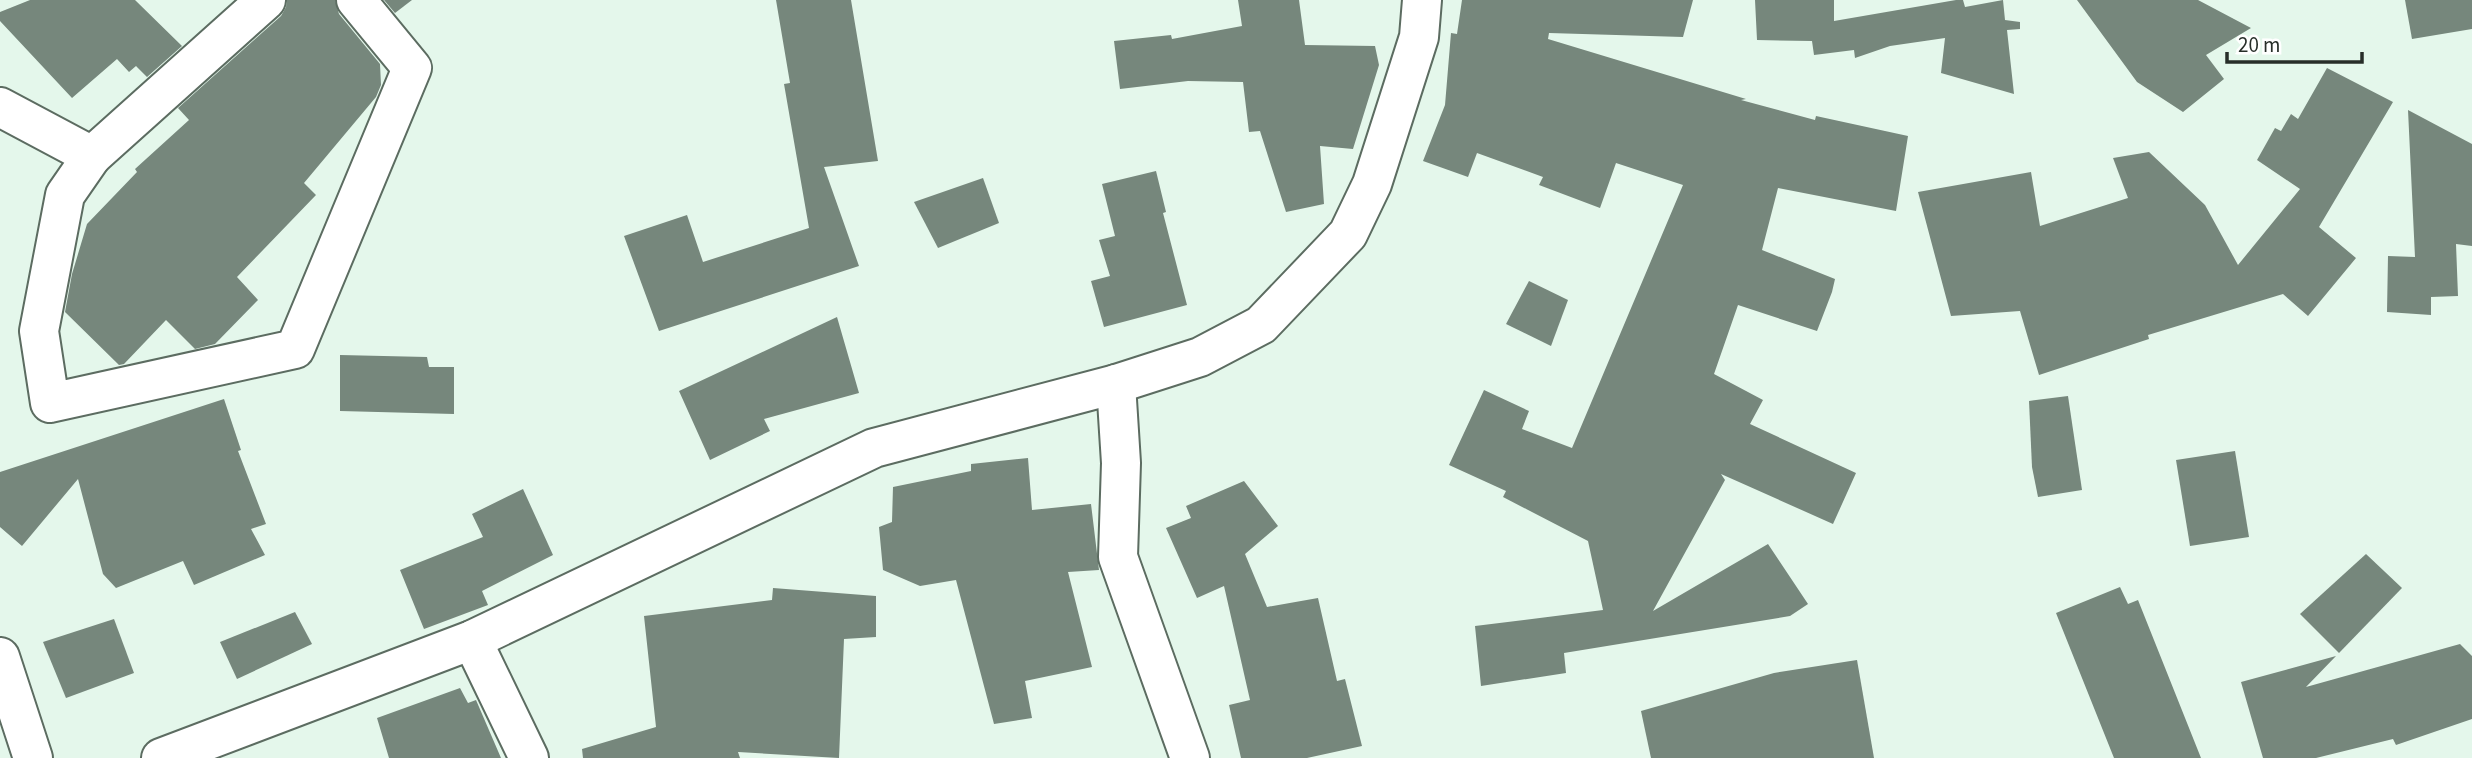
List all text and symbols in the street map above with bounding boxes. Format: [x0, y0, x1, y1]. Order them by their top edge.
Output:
scale bar [2227, 21, 2362, 65]
text: 20 m [2238, 30, 2280, 60]

